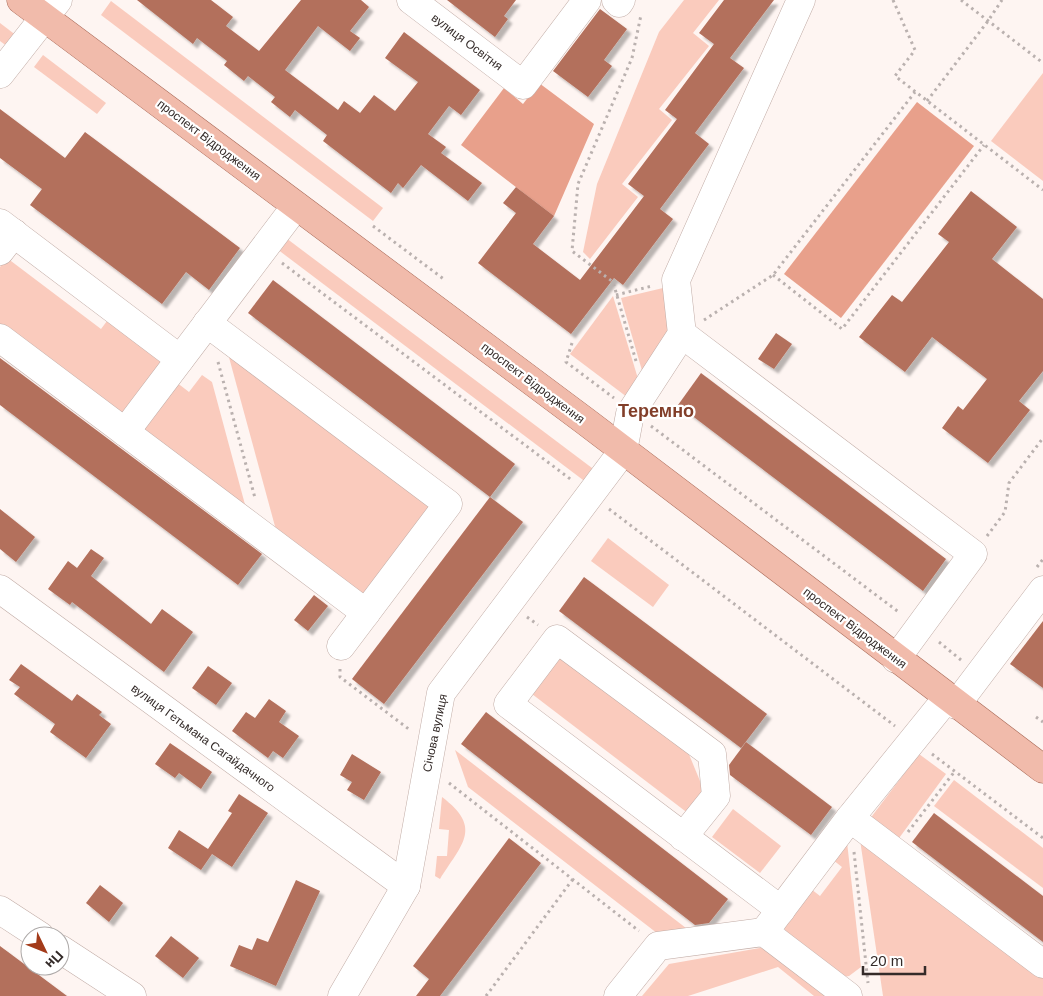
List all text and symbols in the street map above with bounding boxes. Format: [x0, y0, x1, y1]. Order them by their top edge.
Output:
street label: вулиця Освітня [429, 11, 505, 73]
street label: проспект Відродження [155, 97, 263, 183]
street label: проспект Відродження [479, 340, 587, 426]
district label: Теремно [618, 401, 694, 421]
street label: проспект Відродження [801, 585, 909, 671]
street label: вулиця Гетьмана Сагайдачного [128, 681, 278, 795]
street label: Січова вулиця [420, 693, 450, 773]
north arrow [20, 926, 70, 976]
scale bar [863, 944, 926, 976]
text: Пн [42, 948, 67, 972]
text: 20 m [870, 952, 903, 969]

